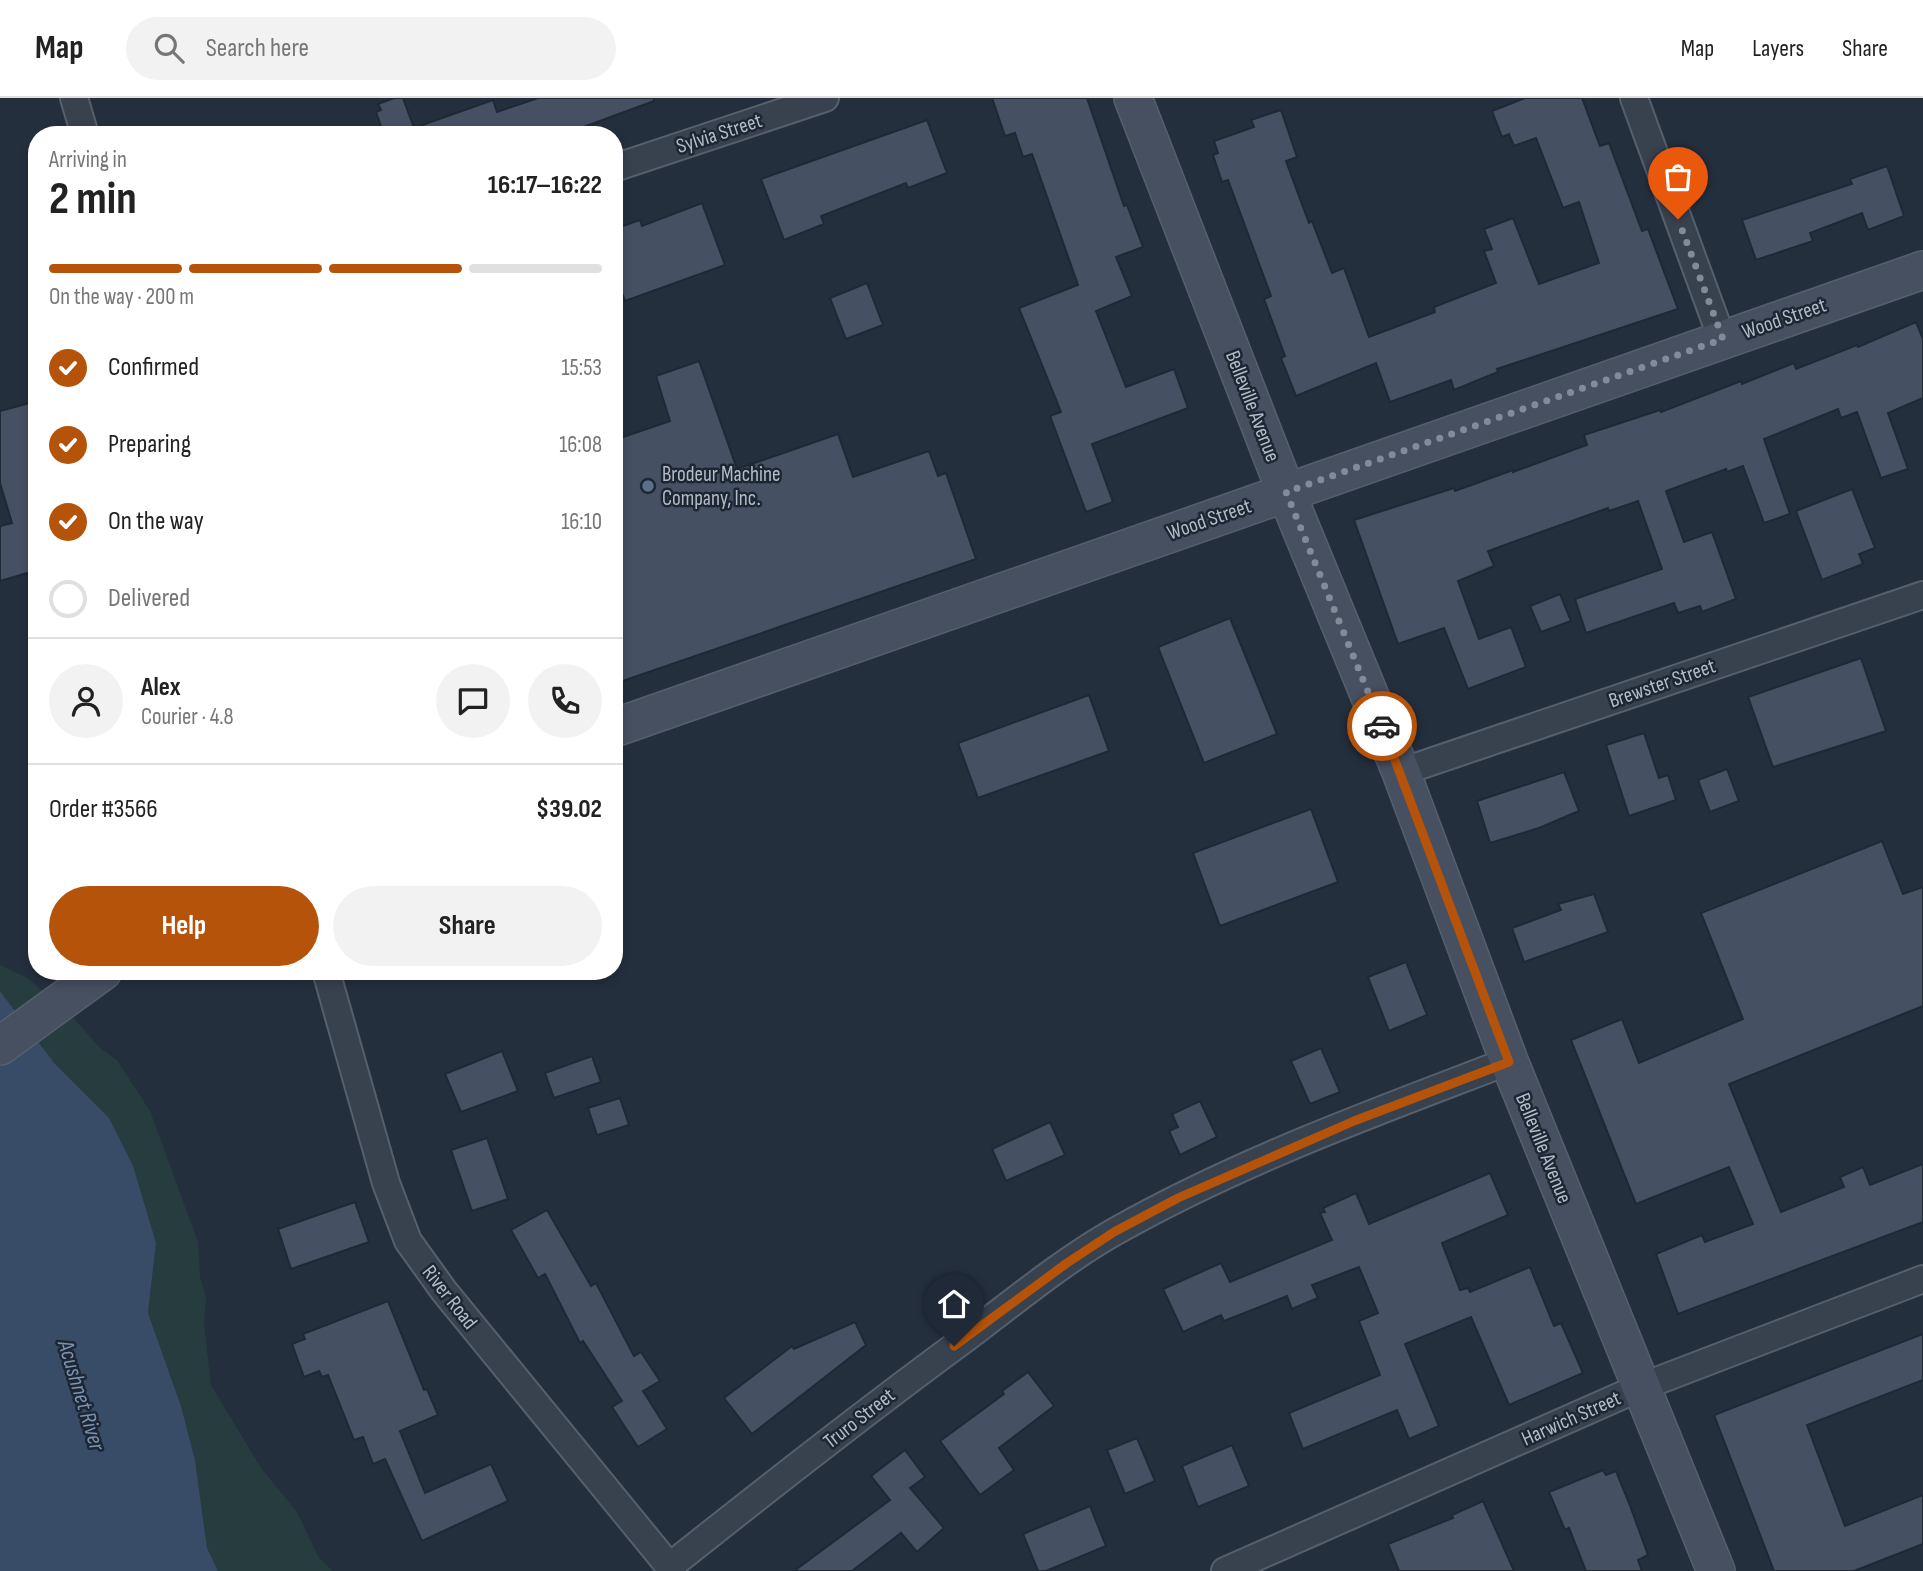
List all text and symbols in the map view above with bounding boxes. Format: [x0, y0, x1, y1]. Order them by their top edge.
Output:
search box [126, 17, 616, 80]
text: Map [35, 28, 84, 68]
icon: search [150, 29, 188, 67]
text: Search here [206, 33, 309, 64]
text: Map [1681, 34, 1714, 63]
text: Layers [1752, 34, 1804, 63]
text: Share [1842, 34, 1888, 63]
street label: Sylvia Street [673, 108, 765, 159]
text: Arriving in [49, 146, 127, 174]
pin [1648, 147, 1708, 219]
icon: bag [1659, 158, 1697, 196]
text: 16:17–16:22 [488, 170, 602, 201]
text: 2 min [49, 172, 137, 227]
text: On the way · 200 m [49, 283, 194, 311]
street label: Wood Street [1739, 292, 1829, 344]
street label: Belleville Avenue [1220, 347, 1285, 465]
icon: check [49, 349, 87, 387]
text: Confirmed [108, 352, 199, 383]
text: 15:53 [562, 354, 602, 382]
icon: check [49, 426, 87, 464]
text: Preparing [108, 429, 191, 460]
text: 16:08 [559, 431, 602, 459]
place label: Brodeur Machine Company, Inc. [662, 462, 780, 511]
marker: Brodeur Machine Company, Inc. [640, 478, 656, 494]
street label: Wood Street [1164, 493, 1254, 545]
icon: check [49, 503, 87, 541]
text: On the way [108, 506, 204, 537]
text: 16:10 [561, 508, 602, 536]
text: Delivered [108, 583, 190, 614]
street label: Brewster Street [1606, 654, 1719, 713]
button: person [49, 664, 123, 738]
button: chat [436, 664, 510, 738]
button: phone [528, 664, 602, 738]
text: Alex [141, 672, 181, 703]
courier [1347, 691, 1417, 761]
text: Courier · 4.8 [141, 703, 234, 731]
icon: car [1363, 707, 1401, 745]
text: Order #3566 [49, 794, 158, 825]
text: $39.02 [536, 794, 602, 825]
button: Help [49, 886, 319, 966]
button: Share [333, 886, 602, 966]
street label: Belleville Avenue [1510, 1089, 1577, 1207]
street label: River Road [417, 1260, 482, 1334]
pin [924, 1274, 984, 1346]
icon: home [935, 1285, 973, 1323]
water label: Acushnet River [51, 1336, 111, 1455]
street label: Truro Street [819, 1383, 900, 1454]
street label: Harwich Street [1518, 1386, 1625, 1451]

